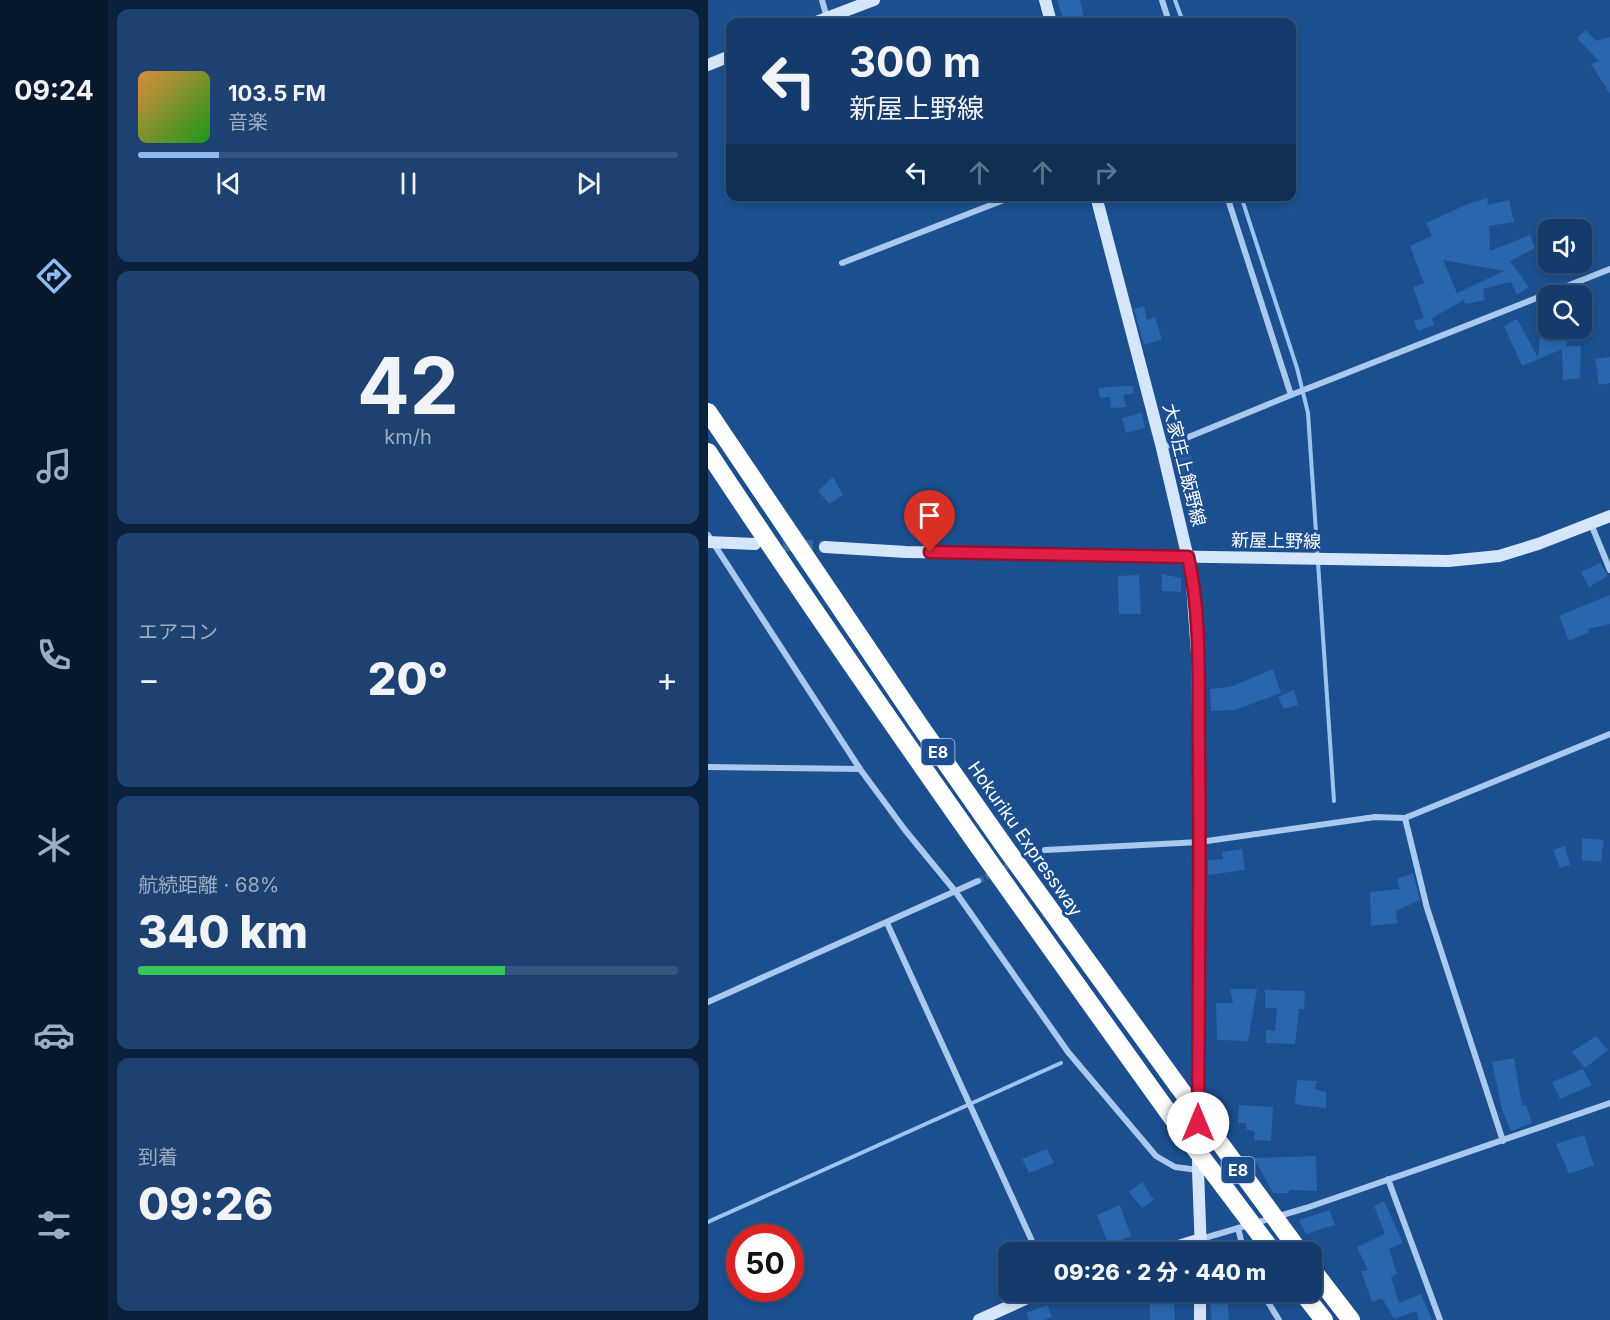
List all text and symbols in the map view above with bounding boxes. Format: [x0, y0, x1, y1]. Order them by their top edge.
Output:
text: 300 m [849, 36, 981, 87]
icon: left [750, 42, 828, 120]
text: 09:24 [14, 74, 94, 107]
text: 103.5 FM [228, 80, 326, 106]
text: 新屋上野線 [849, 92, 984, 125]
text: 音楽 [228, 110, 268, 134]
icon: left [900, 156, 933, 189]
icon: ahead [963, 156, 996, 189]
icon: ahead [1026, 156, 1059, 189]
icon: right [1089, 156, 1122, 189]
icon: previous [212, 167, 245, 200]
icon: pause [392, 167, 425, 200]
icon: next [572, 167, 605, 200]
map controls [1538, 219, 1592, 339]
button: sound [1538, 219, 1592, 273]
icon: directions [33, 255, 75, 297]
button: search [1538, 285, 1592, 339]
text: 42 [357, 338, 459, 433]
street label: 大家庄上飯野線 [1159, 401, 1210, 529]
text: km/h [384, 425, 432, 449]
icon: music [33, 445, 75, 487]
pin [904, 490, 955, 552]
icon: arrive [913, 499, 946, 532]
street label: 新屋上野線 [1231, 529, 1321, 552]
text: エアコン [138, 620, 218, 644]
icon: phone [33, 634, 75, 676]
text: 20° [368, 651, 448, 706]
text: − [138, 659, 160, 699]
text: + [656, 659, 678, 699]
road number: E8 [922, 739, 954, 765]
street label: Hokuriku Expressway [964, 757, 1087, 920]
icon: climate [33, 824, 75, 866]
text: 航続距離 · 68% [138, 873, 279, 897]
text: 340 km [138, 904, 308, 959]
icon: car [33, 1014, 75, 1056]
position arrow [1166, 1091, 1230, 1155]
text: 到着 [138, 1145, 178, 1169]
road number: E8 [1222, 1157, 1254, 1183]
text: 09:26 [138, 1176, 273, 1231]
icon: filters [33, 1204, 75, 1246]
speed limit sign: 50 [726, 1224, 804, 1302]
text: 09:26 · 2 分 · 440 m [1054, 1259, 1266, 1285]

